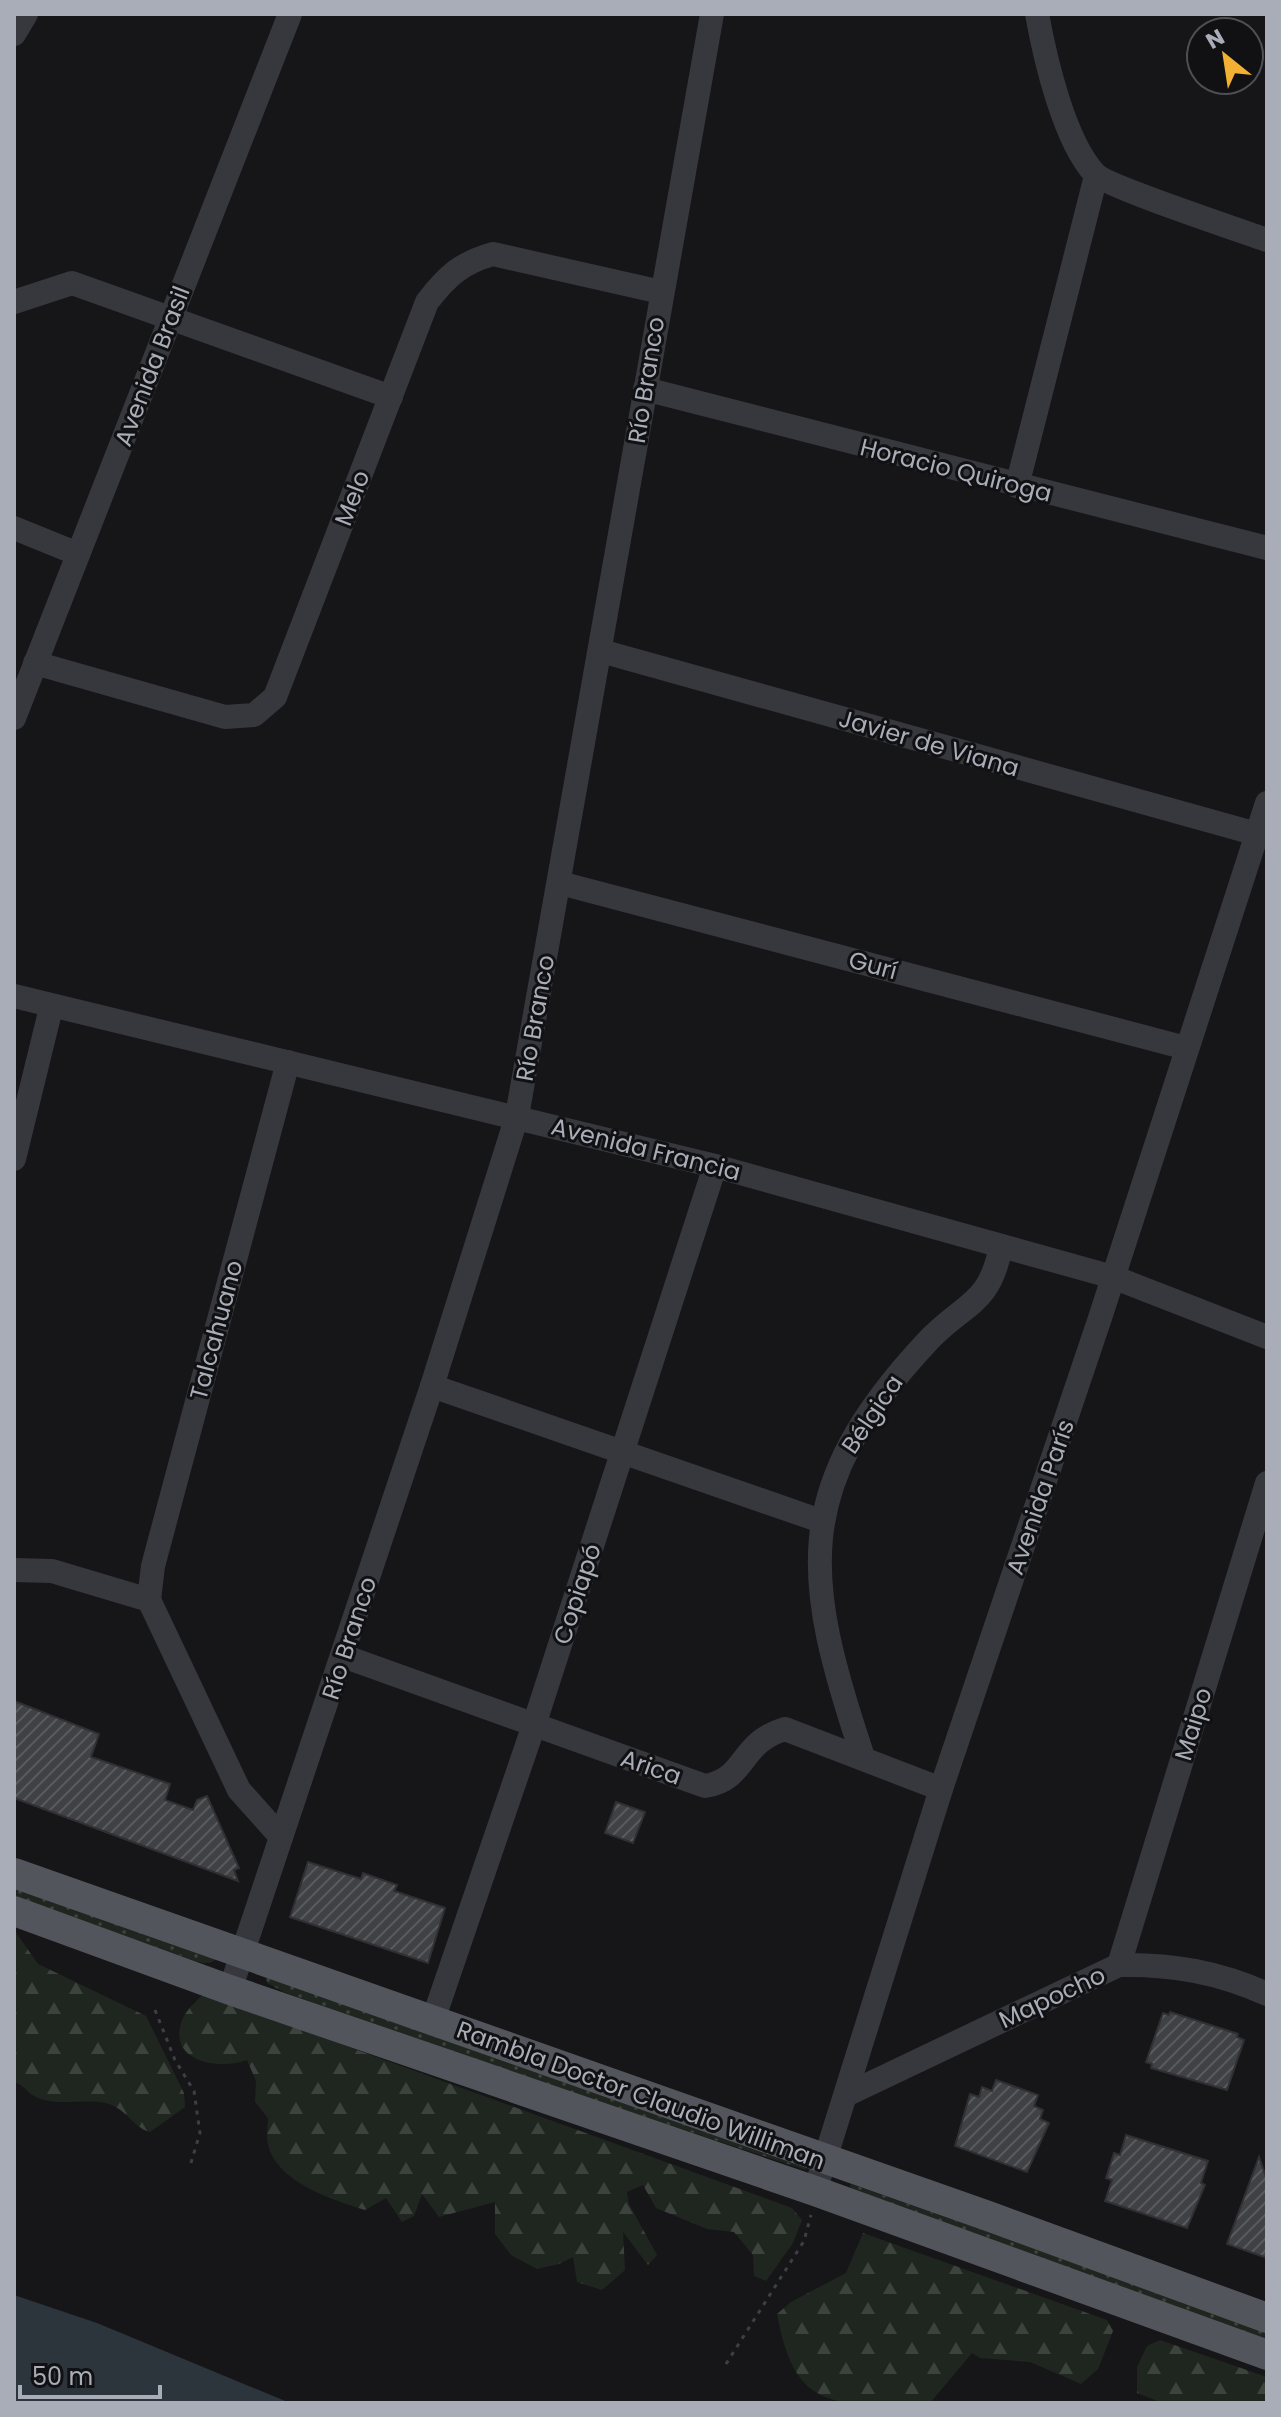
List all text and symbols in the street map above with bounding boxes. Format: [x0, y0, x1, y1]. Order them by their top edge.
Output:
north arrow [1185, 16, 1265, 96]
text: N [1200, 22, 1230, 57]
street label: Avenida Brasil [106, 281, 198, 451]
street label: Río Branco [620, 314, 672, 446]
street label: Horacio Quiroga [857, 430, 1055, 510]
street label: Melo [326, 466, 378, 530]
street label: Javier de Viana [835, 702, 1023, 784]
street label: Gurí [845, 943, 901, 987]
street label: Río Branco [508, 952, 562, 1084]
street label: Avenida Francia [548, 1110, 744, 1188]
street label: Talcahuano [181, 1256, 251, 1404]
street label: Bélgica [834, 1368, 910, 1460]
street label: Avenida París [998, 1415, 1082, 1579]
street label: Copiapó [545, 1540, 609, 1648]
street label: Río Branco [314, 1572, 384, 1704]
street label: Maipo [1166, 1684, 1220, 1764]
street label: Arica [616, 1741, 686, 1793]
street label: Mapocho [993, 1958, 1111, 2036]
street label: Rambla Doctor Claudio Williman [452, 2013, 830, 2177]
scale bar [20, 2349, 160, 2399]
text: 50 m [32, 2360, 93, 2393]

